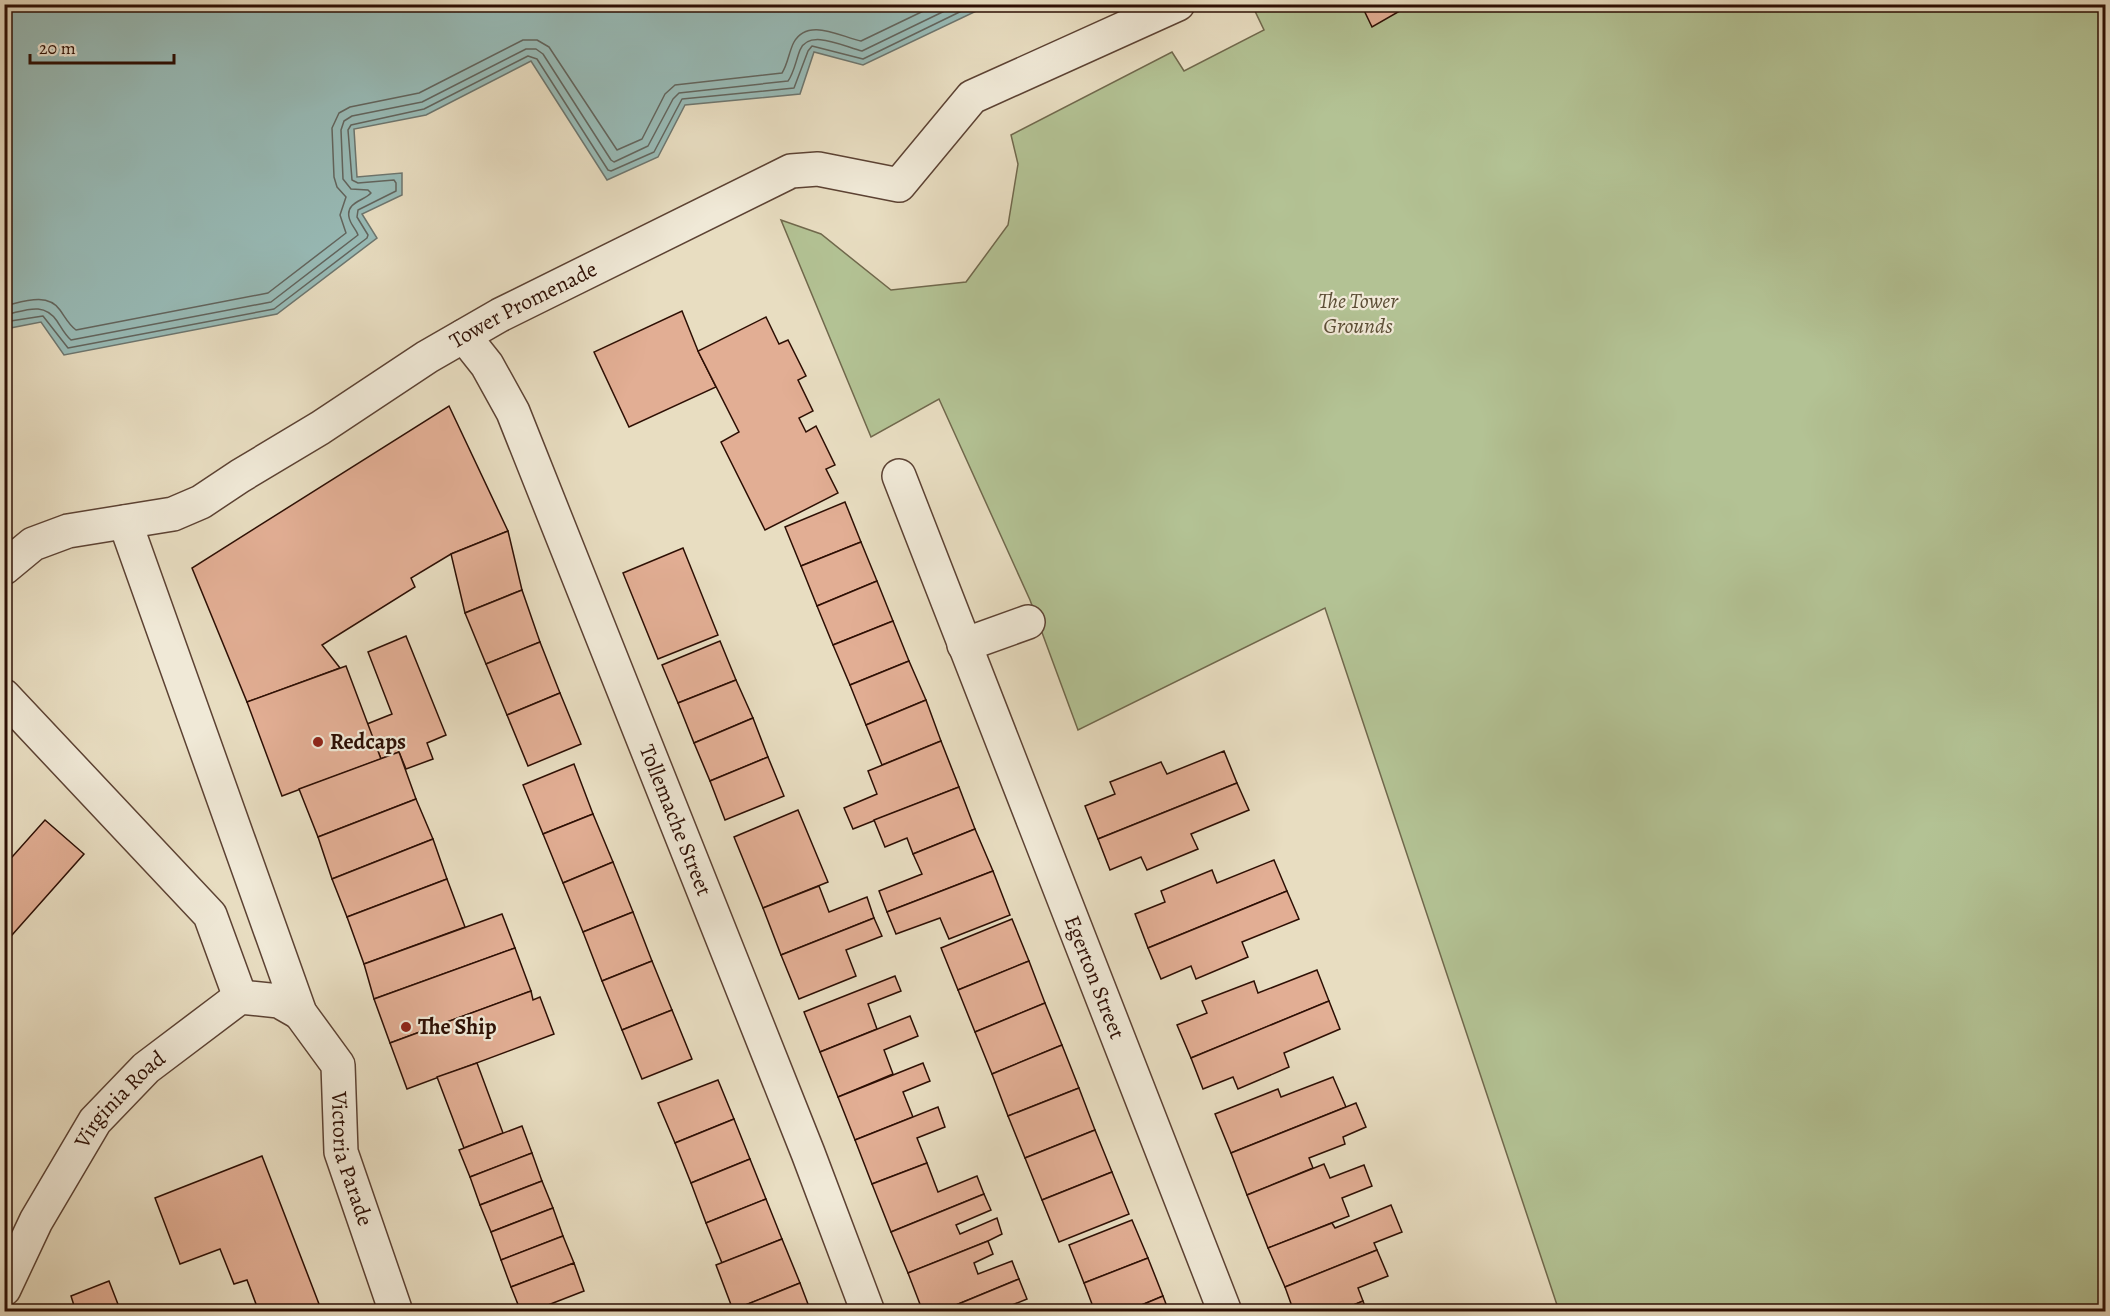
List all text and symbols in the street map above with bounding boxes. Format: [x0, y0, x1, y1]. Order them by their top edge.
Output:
scale bar [30, 27, 174, 65]
text: 20 m [39, 36, 76, 60]
street label: Tower Promenade [444, 254, 602, 356]
park label: The Tower Grounds [1318, 286, 1399, 341]
place label: Redcaps [330, 727, 406, 757]
marker: Redcaps [311, 735, 325, 749]
street label: Tollemache Street [632, 740, 719, 900]
street label: Egerton Street [1057, 911, 1132, 1043]
place label: The Ship [418, 1012, 497, 1042]
marker: The Ship [399, 1020, 413, 1034]
street label: Virginia Road [67, 1043, 172, 1154]
street label: Victoria Parade [324, 1090, 380, 1230]

